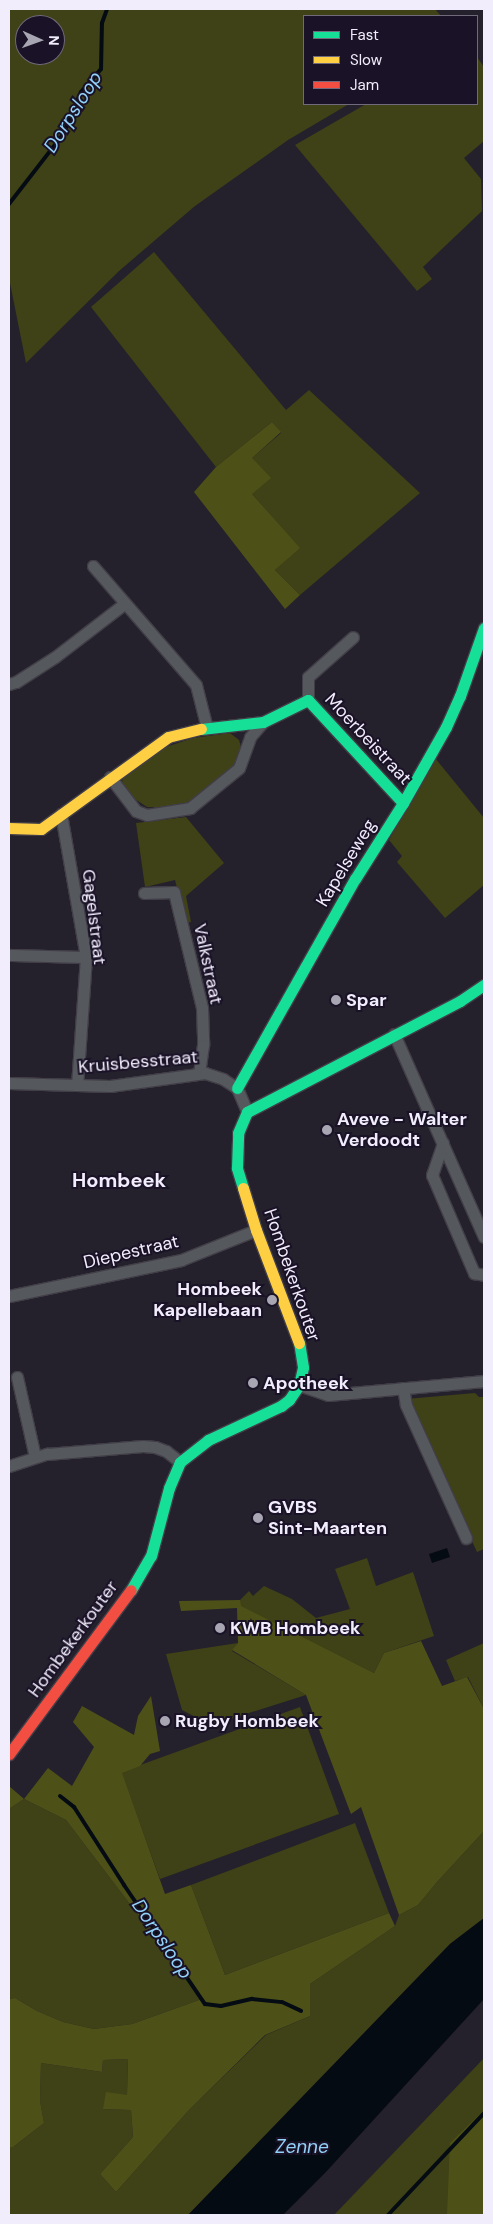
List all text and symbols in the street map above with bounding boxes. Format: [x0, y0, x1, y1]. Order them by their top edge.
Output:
north arrow [15, 15, 65, 65]
legend [303, 15, 478, 105]
text: Fast [350, 25, 379, 45]
text: N [45, 35, 63, 46]
text: Slow [350, 50, 382, 70]
water label: Dorpsloop [39, 67, 107, 157]
text: Jam [350, 75, 379, 95]
street label: Moerbeistraat [320, 689, 416, 789]
street label: Kapelseweg [312, 815, 380, 911]
street label: Gagelstraat [77, 868, 111, 966]
street label: Valkstraat [189, 922, 227, 1006]
place label: Spar [346, 989, 387, 1011]
marker: Spar [330, 994, 342, 1006]
street label: Kruisbesstraat [77, 1046, 199, 1078]
place label: Aveve - Walter Verdoodt [337, 1109, 467, 1152]
marker: Aveve - Walter Verdoodt [321, 1124, 333, 1136]
district label: Hombeek [72, 1168, 166, 1192]
street label: Hombekerkouter [259, 1206, 325, 1344]
street label: Diepestraat [81, 1231, 181, 1273]
place label: Hombeek Kapellebaan [153, 1279, 262, 1322]
marker: Hombeek Kapellebaan [266, 1294, 278, 1306]
place label: Apotheek [263, 1372, 349, 1394]
marker: Apotheek [247, 1377, 259, 1389]
place label: GVBS Sint-Maarten [268, 1497, 387, 1540]
marker: GVBS Sint-Maarten [252, 1512, 264, 1524]
street label: Hombekerkouter [23, 1576, 123, 1702]
place label: KWB Hombeek [230, 1617, 360, 1639]
marker: KWB Hombeek [214, 1622, 226, 1634]
place label: Rugby Hombeek [175, 1710, 319, 1732]
marker: Rugby Hombeek [159, 1715, 171, 1727]
water label: Dorpsloop [127, 1895, 197, 1983]
water label: Zenne [275, 2136, 329, 2158]

